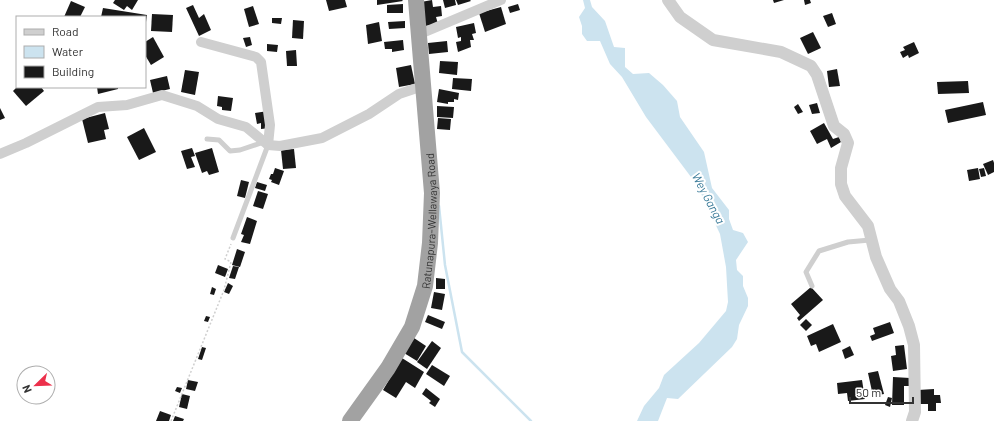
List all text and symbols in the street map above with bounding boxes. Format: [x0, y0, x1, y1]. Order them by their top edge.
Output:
legend [16, 16, 146, 88]
text: Road [52, 24, 79, 38]
text: Water [52, 44, 84, 58]
text: Building [52, 64, 94, 78]
street label: Ratunapura-Wellawaya Road [418, 153, 439, 289]
water label: Wey Ganga [690, 170, 728, 226]
north arrow [16, 365, 56, 405]
scale bar [850, 379, 913, 405]
text: N [19, 383, 34, 395]
text: 50 m [856, 385, 881, 399]

